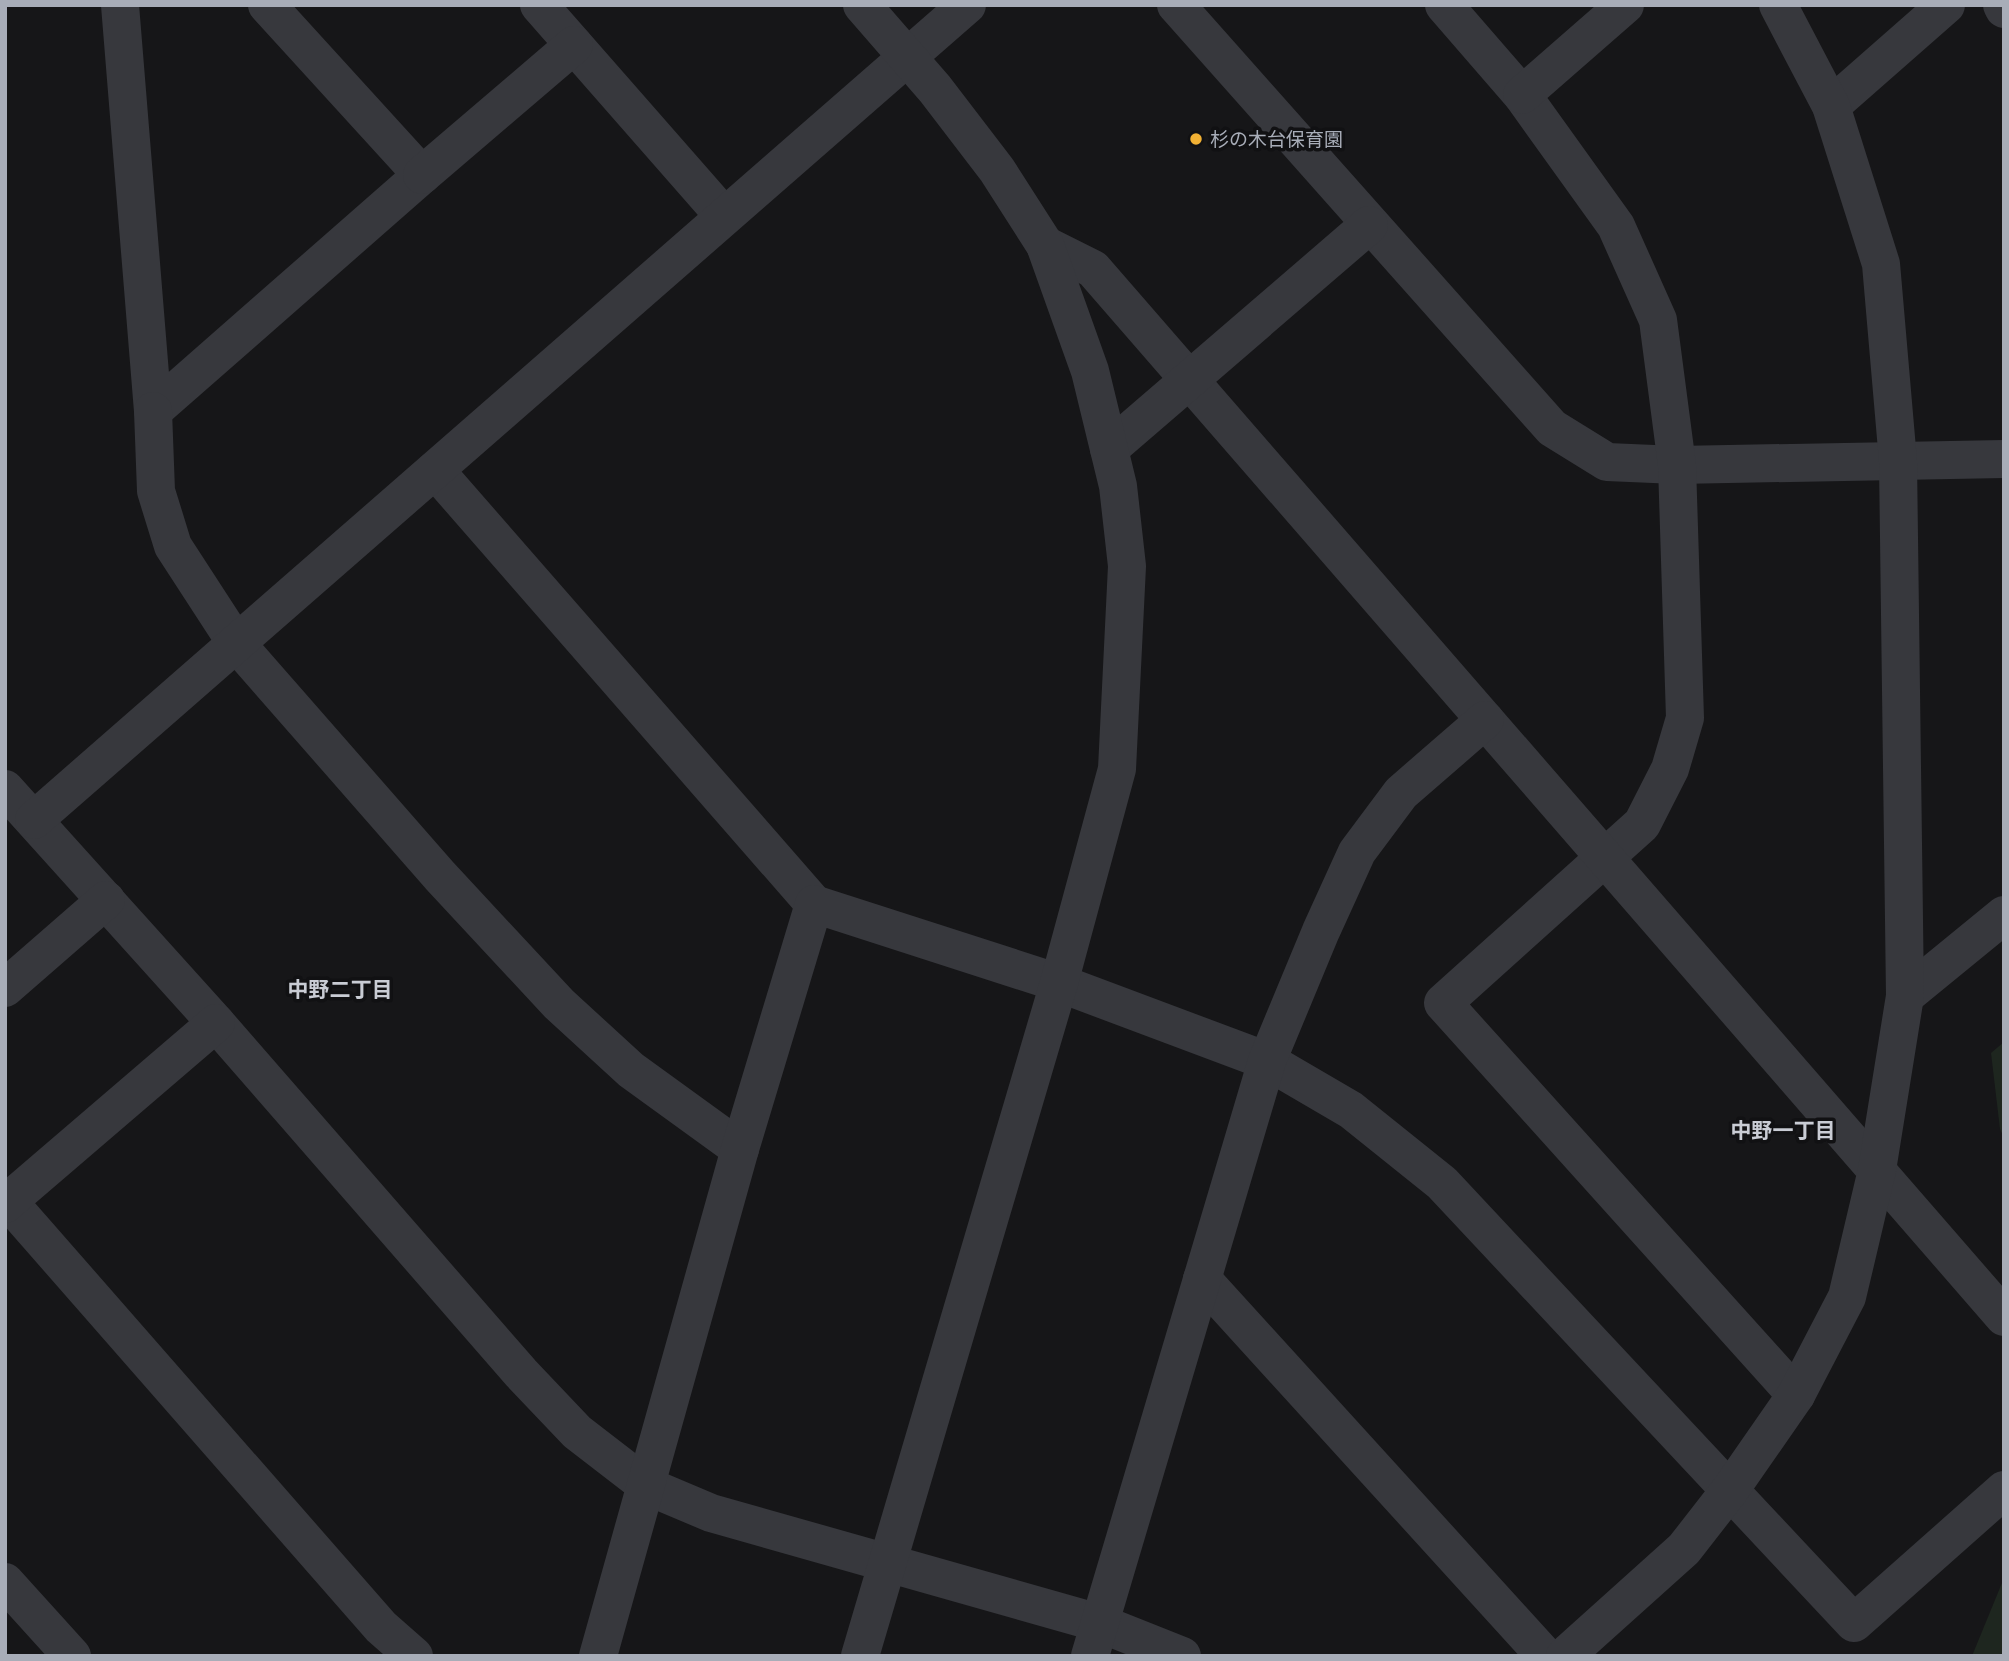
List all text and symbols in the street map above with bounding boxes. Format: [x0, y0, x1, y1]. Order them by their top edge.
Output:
place label: 杉の木台保育園 [1210, 127, 1343, 150]
marker: 杉の木台保育園 [1188, 131, 1204, 147]
district label: 中野二丁目 [288, 976, 393, 1001]
district label: 中野一丁目 [1731, 1117, 1836, 1142]

